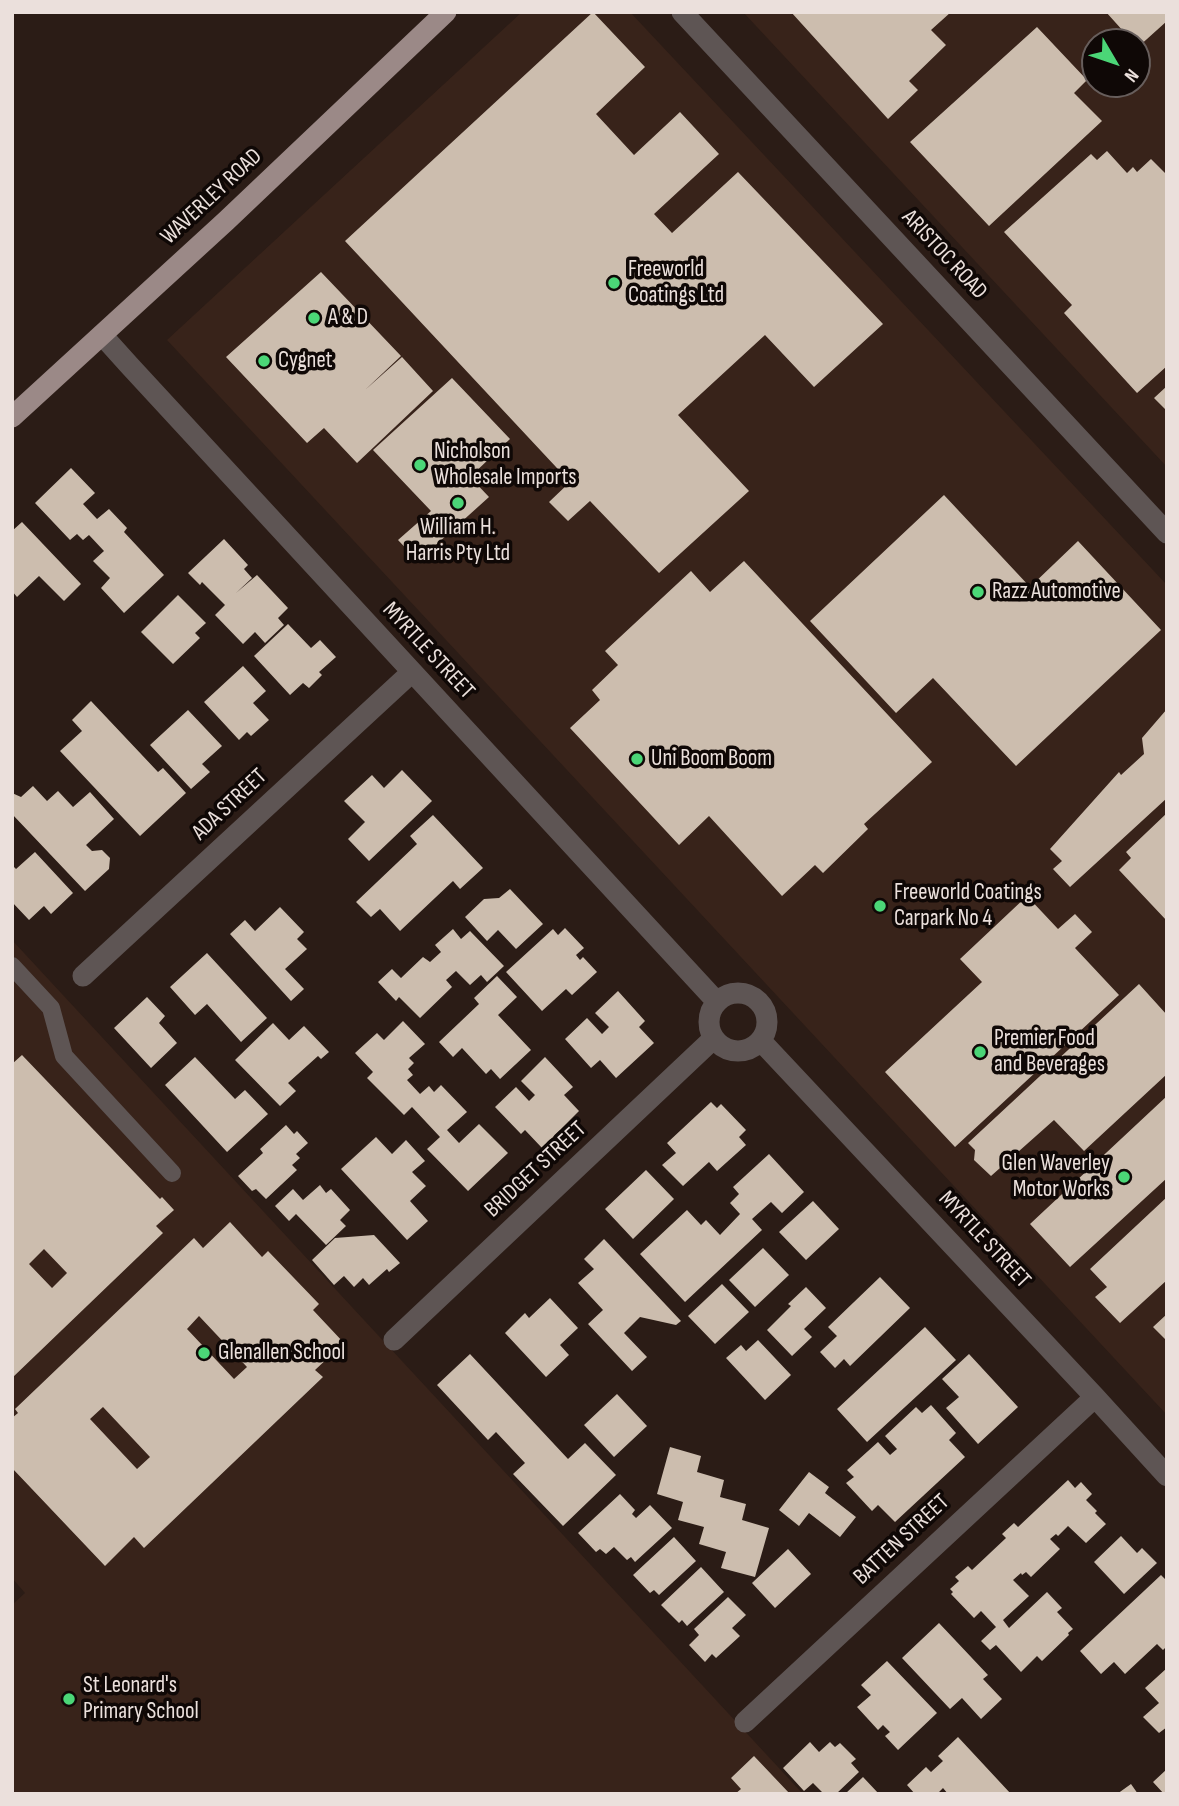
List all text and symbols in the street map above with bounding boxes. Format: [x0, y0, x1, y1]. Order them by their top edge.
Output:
north arrow [1081, 28, 1151, 98]
text: N [1119, 64, 1143, 86]
street label: WAVERLEY ROAD [156, 143, 268, 251]
street label: ARISTOC ROAD [895, 204, 993, 306]
place label: Freeworld Coatings Ltd [628, 256, 724, 310]
marker: Freeworld Coatings Ltd [606, 275, 622, 291]
place label: A & D [328, 304, 368, 332]
marker: A & D [306, 310, 322, 326]
place label: Cygnet [278, 347, 333, 375]
marker: Cygnet [256, 353, 272, 369]
place label: Nicholson Wholesale Imports [434, 438, 577, 492]
marker: Nicholson Wholesale Imports [412, 457, 428, 473]
marker: William H. Harris Pty Ltd [450, 495, 466, 511]
place label: William H. Harris Pty Ltd [406, 514, 510, 568]
place label: Razz Automotive [992, 578, 1121, 606]
marker: Razz Automotive [970, 584, 986, 600]
street label: MYRTLE STREET [376, 597, 480, 705]
place label: Uni Boom Boom [651, 745, 772, 773]
marker: Uni Boom Boom [629, 751, 645, 767]
street label: ADA STREET [187, 763, 273, 847]
place label: Freeworld Coatings Carpark No 4 [894, 879, 1042, 933]
marker: Freeworld Coatings Carpark No 4 [872, 898, 888, 914]
place label: Premier Food and Beverages [994, 1025, 1105, 1079]
marker: Premier Food and Beverages [972, 1044, 988, 1060]
street label: BRIDGET STREET [480, 1116, 592, 1224]
place label: Glen Waverley Motor Works [1002, 1150, 1110, 1204]
marker: Glen Waverley Motor Works [1116, 1169, 1132, 1185]
street label: MYRTLE STREET [932, 1186, 1036, 1294]
place label: Glenallen School [218, 1339, 345, 1367]
marker: Glenallen School [196, 1345, 212, 1361]
street label: BATTEN STREET [848, 1489, 956, 1591]
place label: St Leonard's Primary School [83, 1672, 199, 1726]
marker: St Leonard's Primary School [61, 1691, 77, 1707]

